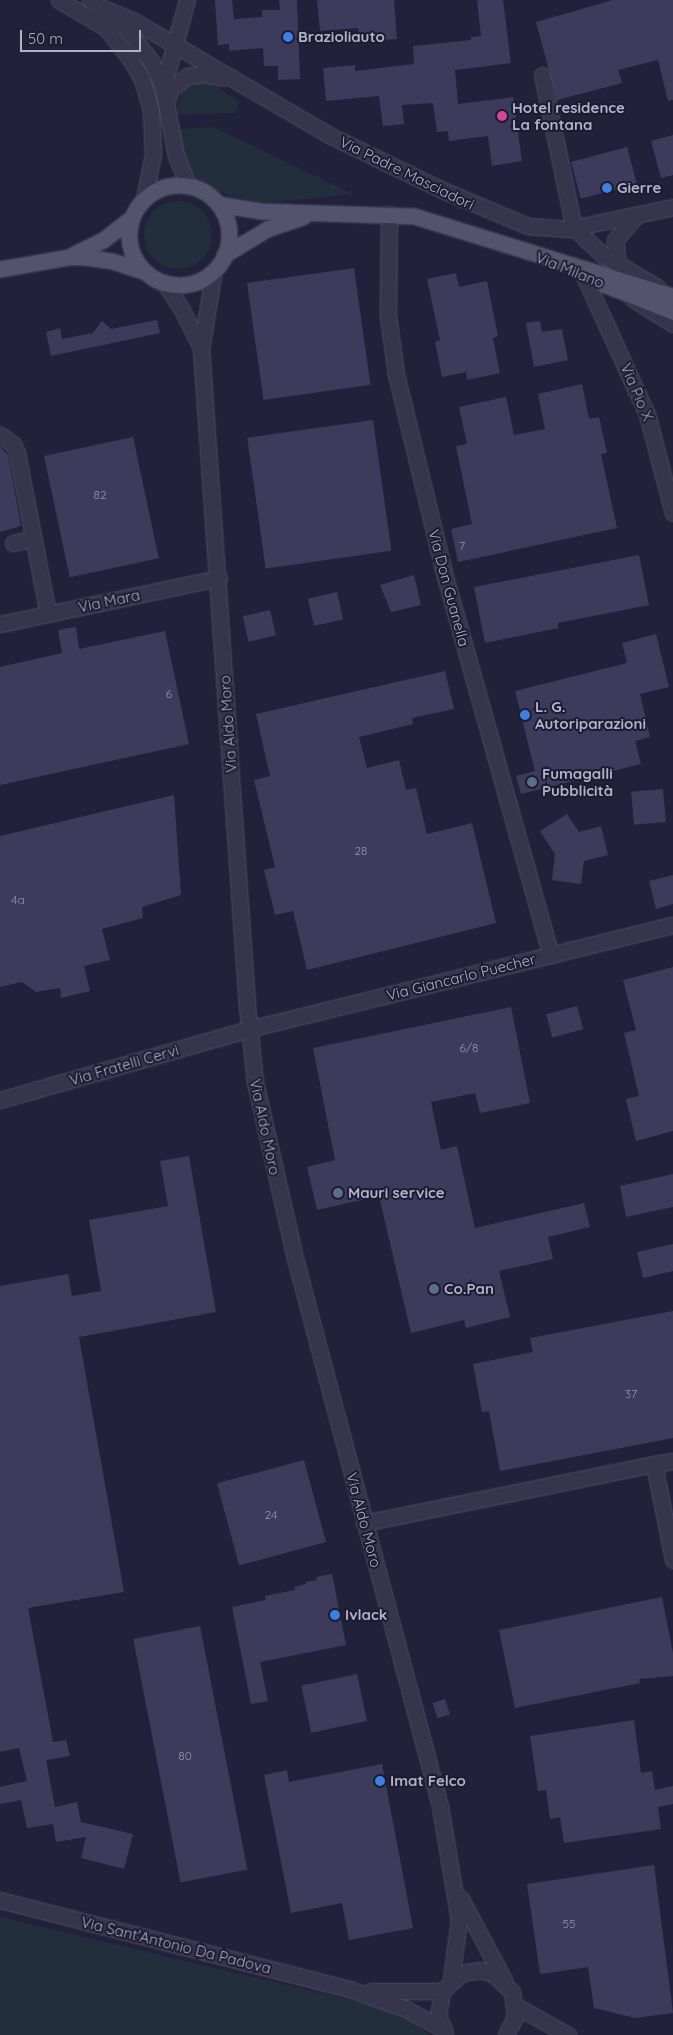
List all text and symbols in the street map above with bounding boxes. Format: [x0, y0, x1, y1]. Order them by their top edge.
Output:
scale bar [22, 20, 144, 52]
place label: Brazioliauto [298, 28, 385, 46]
text: 50 m [28, 29, 63, 48]
marker: Brazioliauto [282, 31, 294, 43]
place label: Hotel residence La fontana [512, 98, 625, 133]
marker: Hotel residence La fontana [496, 110, 508, 122]
street label: Via Padre Masciadori [337, 133, 477, 213]
place label: Gierre [617, 179, 661, 197]
marker: Gierre [601, 182, 613, 194]
street label: Via Milano [533, 248, 607, 292]
street label: Via Pio X [617, 361, 657, 423]
house number: 82 [93, 488, 107, 502]
street label: Via Don Guanella [425, 528, 473, 648]
house number: 7 [459, 539, 465, 553]
street label: Via Mara [77, 586, 141, 616]
street label: Via Aldo Moro [216, 675, 240, 773]
house number: 6 [166, 687, 172, 701]
place label: L. G. Autoriparazioni [535, 697, 646, 732]
marker: L. G. Autoriparazioni [519, 709, 531, 721]
place label: Fumagalli Pubblicità [542, 764, 613, 799]
marker: Fumagalli Pubblicità [526, 776, 538, 788]
house number: 28 [354, 844, 368, 858]
house number: 4a [11, 893, 25, 907]
street label: Via Giancarlo Puecher [384, 950, 538, 1004]
street label: Via Fratelli Cervi [67, 1041, 181, 1089]
house number: 6/8 [459, 1041, 479, 1055]
street label: Via Aldo Moro [246, 1077, 284, 1177]
place label: Mauri service [348, 1184, 445, 1202]
marker: Mauri service [332, 1187, 344, 1199]
place label: Co.Pan [444, 1280, 494, 1298]
marker: Co.Pan [428, 1283, 440, 1295]
house number: 37 [625, 1387, 637, 1401]
street label: Via Aldo Moro [343, 1471, 385, 1569]
house number: 24 [265, 1508, 277, 1522]
place label: Ivlack [345, 1606, 387, 1624]
marker: Ivlack [329, 1609, 341, 1621]
house number: 80 [178, 1749, 192, 1763]
place label: Imat Felco [390, 1772, 466, 1790]
marker: Imat Felco [374, 1775, 386, 1787]
street label: Via Sant'Antonio Da Padova [79, 1913, 273, 1977]
house number: 55 [562, 1917, 576, 1931]

